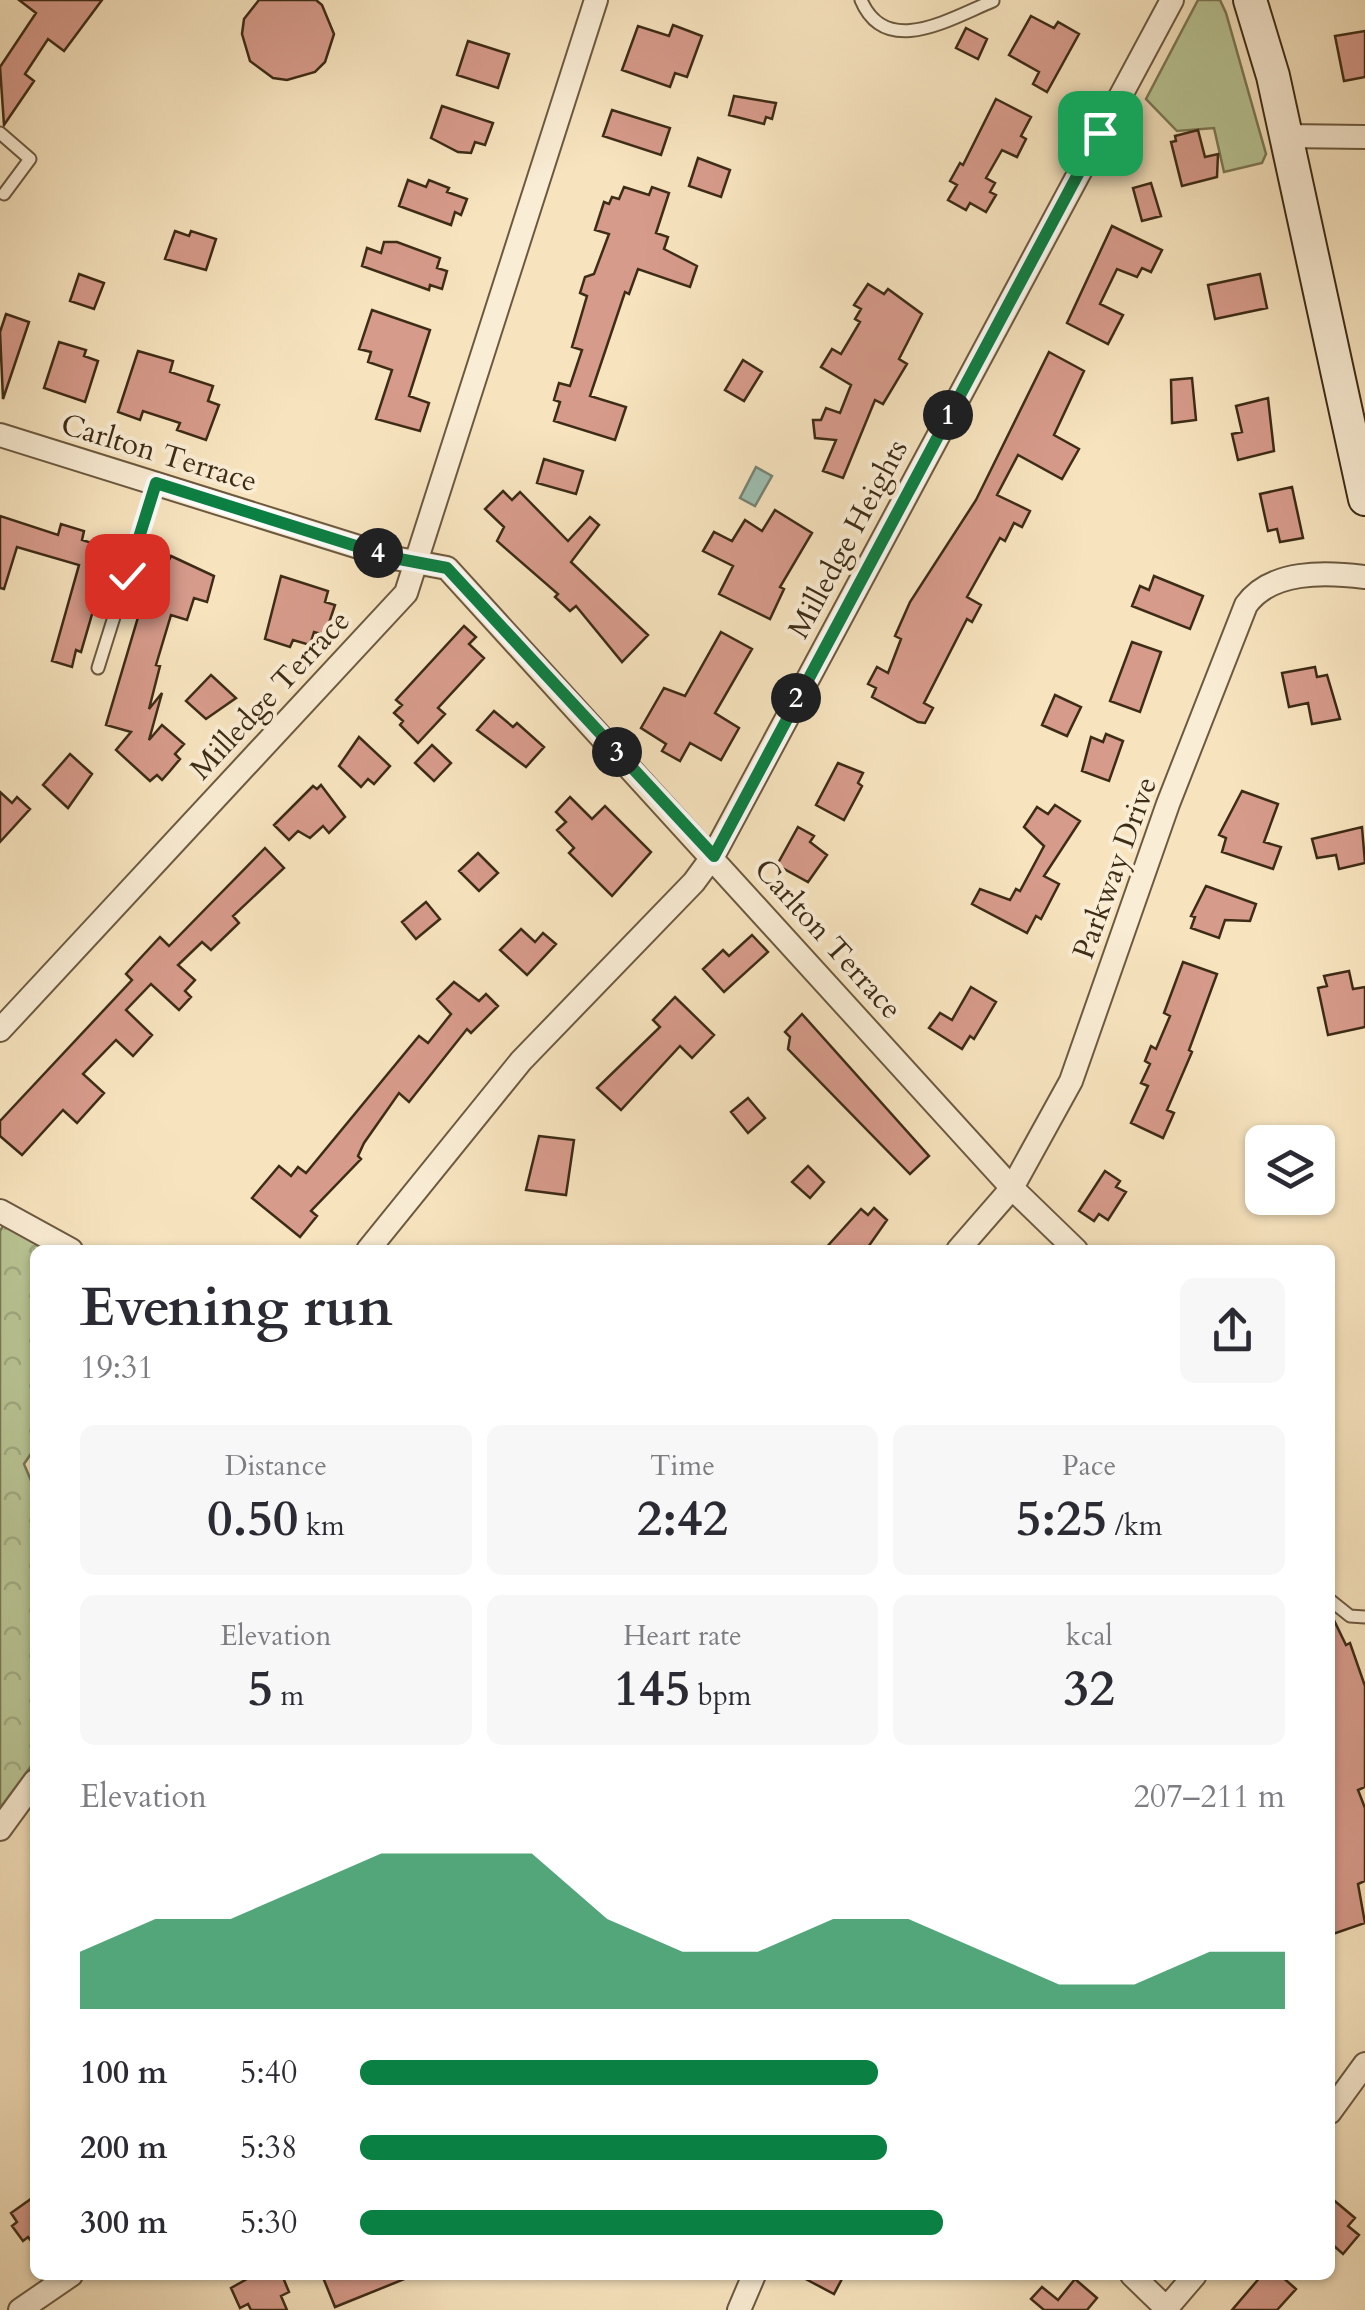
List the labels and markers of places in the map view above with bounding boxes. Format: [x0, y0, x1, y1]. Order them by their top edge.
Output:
pin [1058, 91, 1143, 176]
pin: 1 [923, 390, 973, 440]
pin: 4 [353, 528, 403, 578]
pin [85, 534, 170, 619]
pin: 2 [771, 673, 821, 723]
pin: 3 [592, 727, 642, 777]

